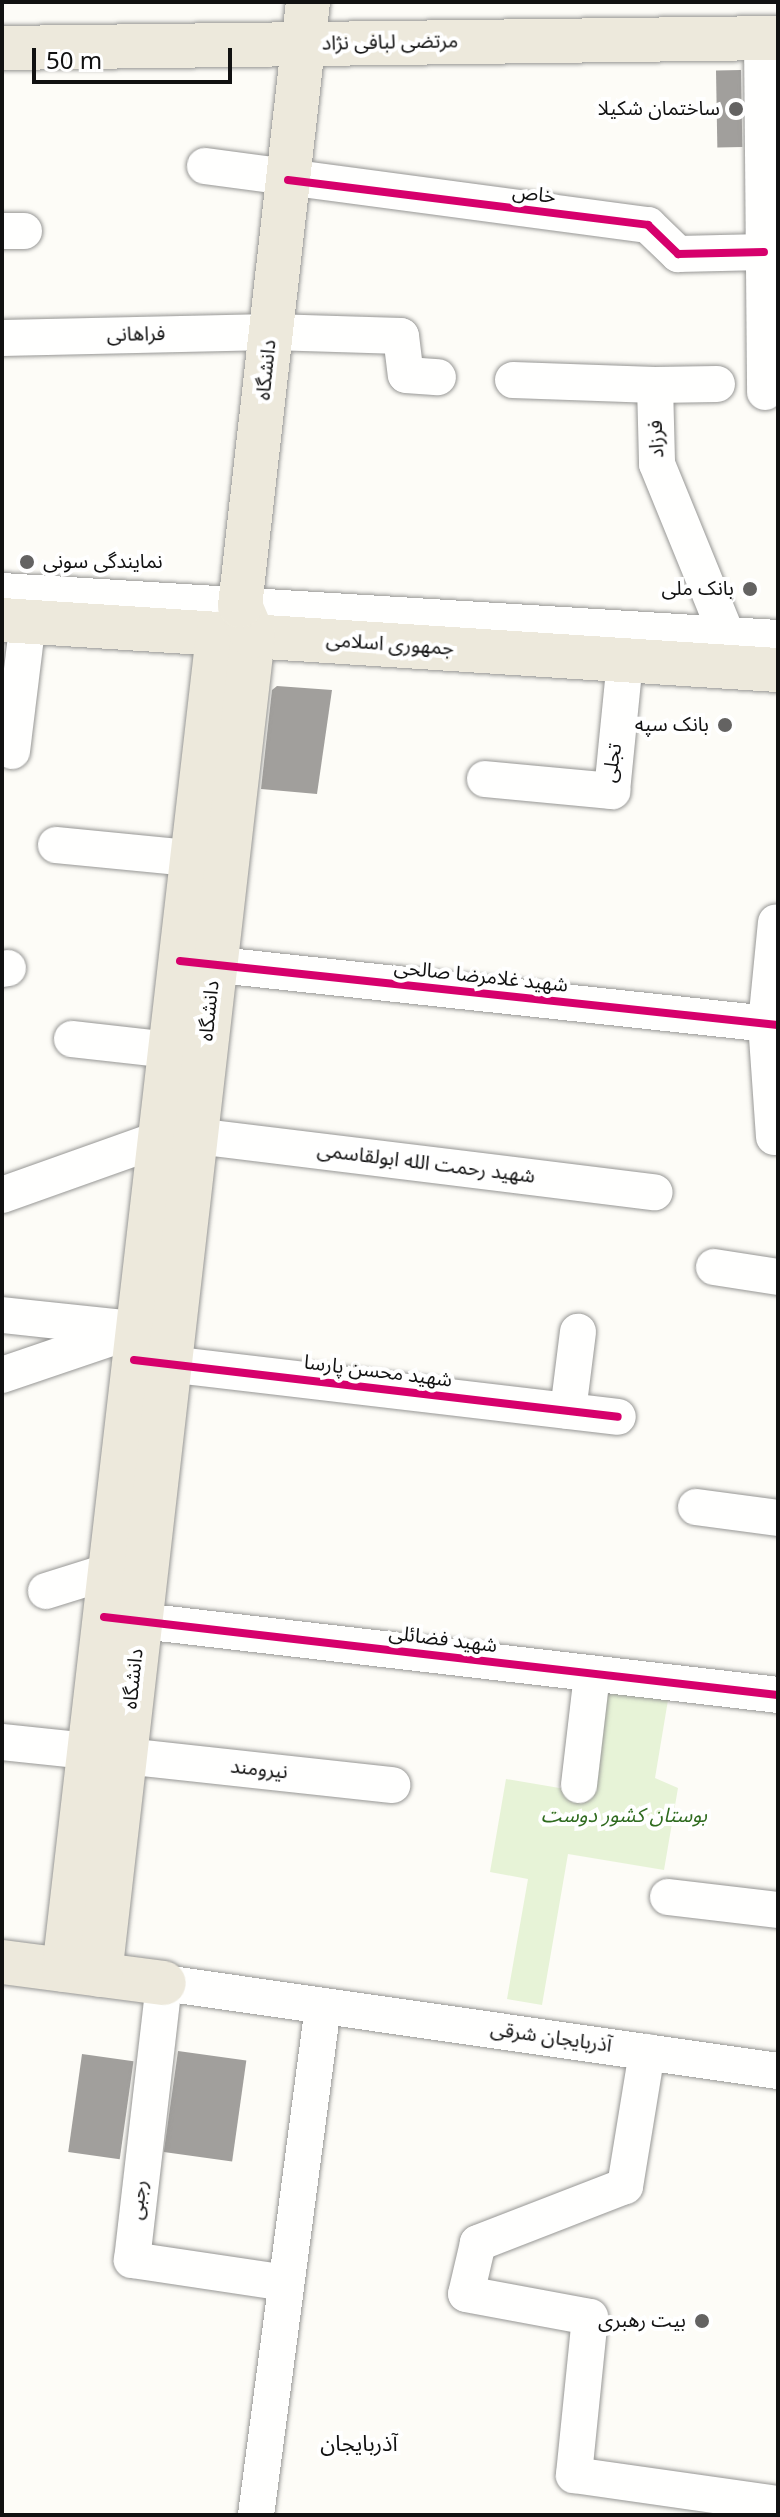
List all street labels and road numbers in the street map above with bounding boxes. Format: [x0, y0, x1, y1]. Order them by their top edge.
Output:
street label: مرتضی لبافی نژاد [322, 30, 458, 56]
street label: خاص [511, 180, 557, 210]
street label: فراهانی [107, 322, 165, 348]
street label: دانشگاه [252, 339, 282, 401]
street label: فرزاد [644, 419, 670, 459]
street label: جمهوری اسلامی [325, 629, 455, 661]
street label: تجلی [598, 742, 628, 784]
street label: شهید غلامرضا صالحی [393, 956, 569, 998]
street label: دانشگاه [195, 980, 225, 1042]
street label: شهید رحمت الله ابولقاسمی [316, 1139, 536, 1189]
street label: شهید محسن پارسا [302, 1351, 454, 1393]
street label: شهید فضائلی [387, 1621, 499, 1659]
street label: دانشگاه [119, 1648, 149, 1710]
street label: نیرومند [229, 1755, 289, 1785]
street label: آذربایجان شرقی [489, 2018, 613, 2058]
street label: رجبی [125, 2179, 153, 2221]

